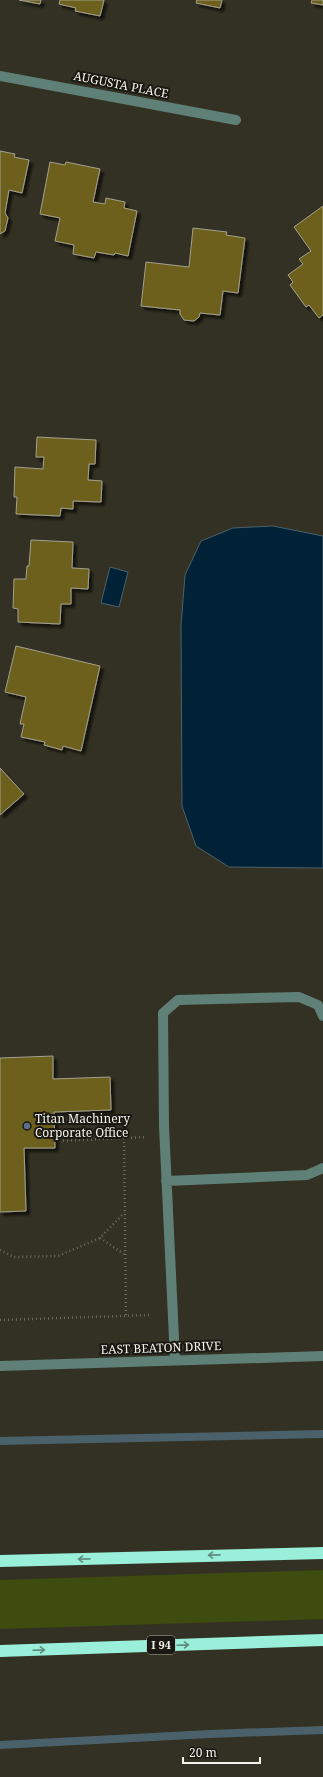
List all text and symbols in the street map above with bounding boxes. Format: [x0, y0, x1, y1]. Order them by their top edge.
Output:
street label: AUGUSTA PLACE [72, 67, 170, 102]
place label: Titan Machinery Corporate Office [35, 1110, 130, 1141]
marker: Titan Machinery Corporate Office [22, 1121, 32, 1131]
street label: EAST BEATON DRIVE [100, 1337, 222, 1358]
one-way arrow [208, 1552, 221, 1559]
one-way arrow [78, 1555, 91, 1563]
road number: I 94 [147, 1636, 175, 1654]
one-way arrow [176, 1641, 189, 1648]
one-way arrow [32, 1646, 45, 1653]
scale bar [183, 1739, 260, 1765]
text: 20 m [189, 1744, 217, 1761]

